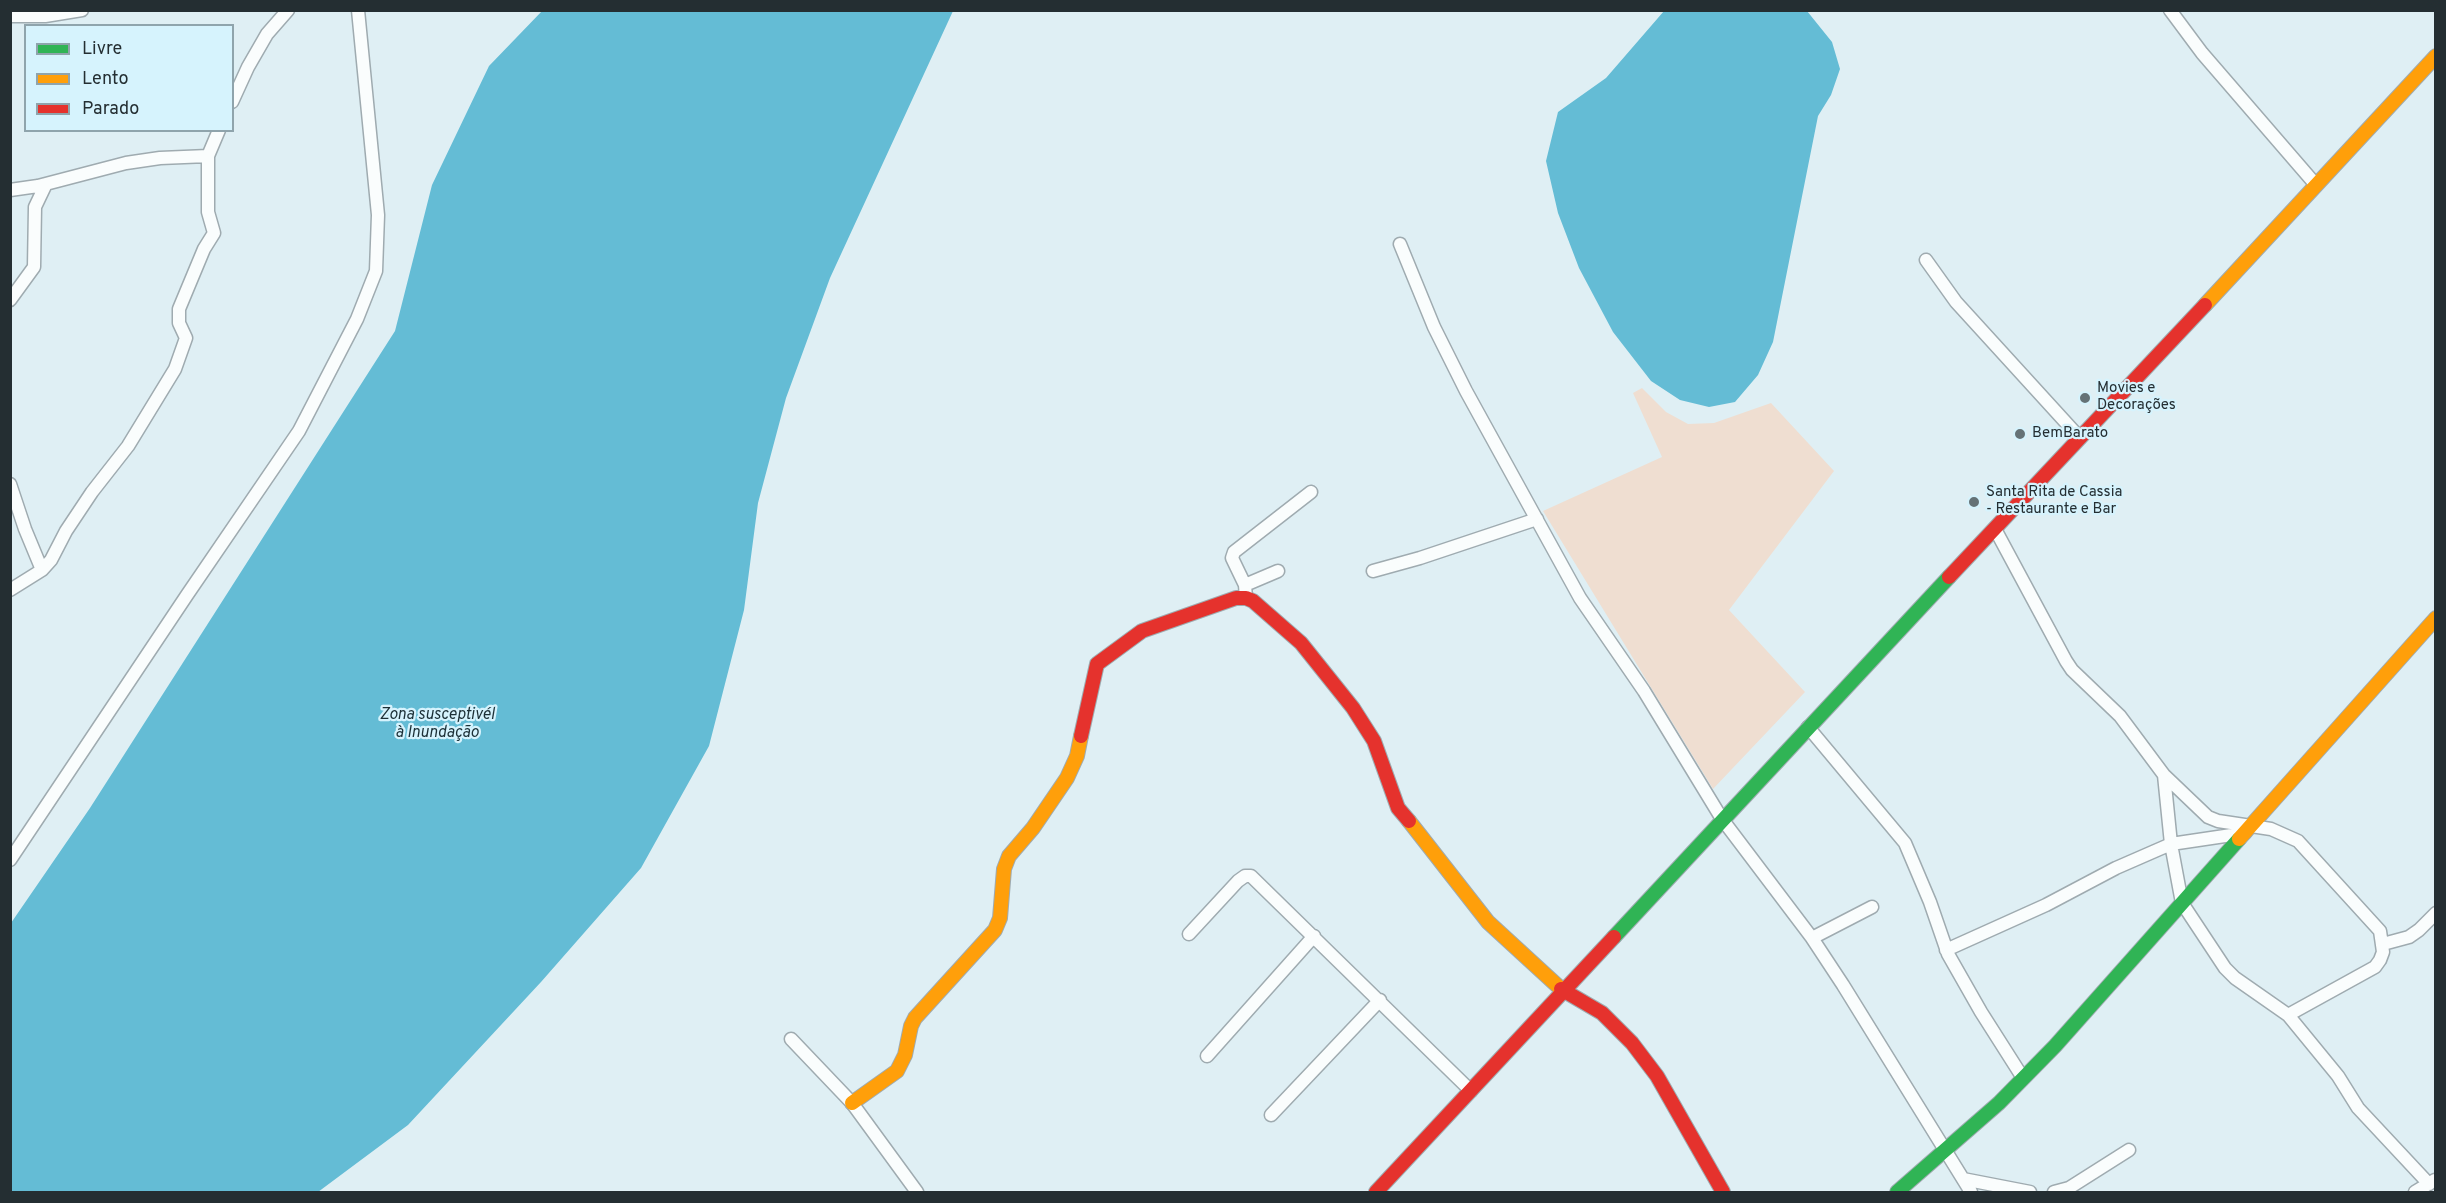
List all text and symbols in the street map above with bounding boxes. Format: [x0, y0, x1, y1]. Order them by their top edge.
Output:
legend [24, 24, 234, 132]
text: Livre [82, 38, 122, 61]
text: Lento [82, 68, 128, 91]
text: Parado [82, 98, 139, 121]
place label: Movies e Decorações [2097, 380, 2176, 415]
marker: Movies e Decorações [2078, 391, 2092, 405]
place label: BemBarato [2032, 425, 2108, 443]
marker: BemBarato [2013, 427, 2027, 441]
place label: Santa Rita de Cassia - Restaurante e Bar [1986, 484, 2122, 519]
marker: Santa Rita de Cassia - Restaurante e Bar [1967, 495, 1981, 509]
water label: Zona susceptivél à Inundação [379, 706, 495, 744]

